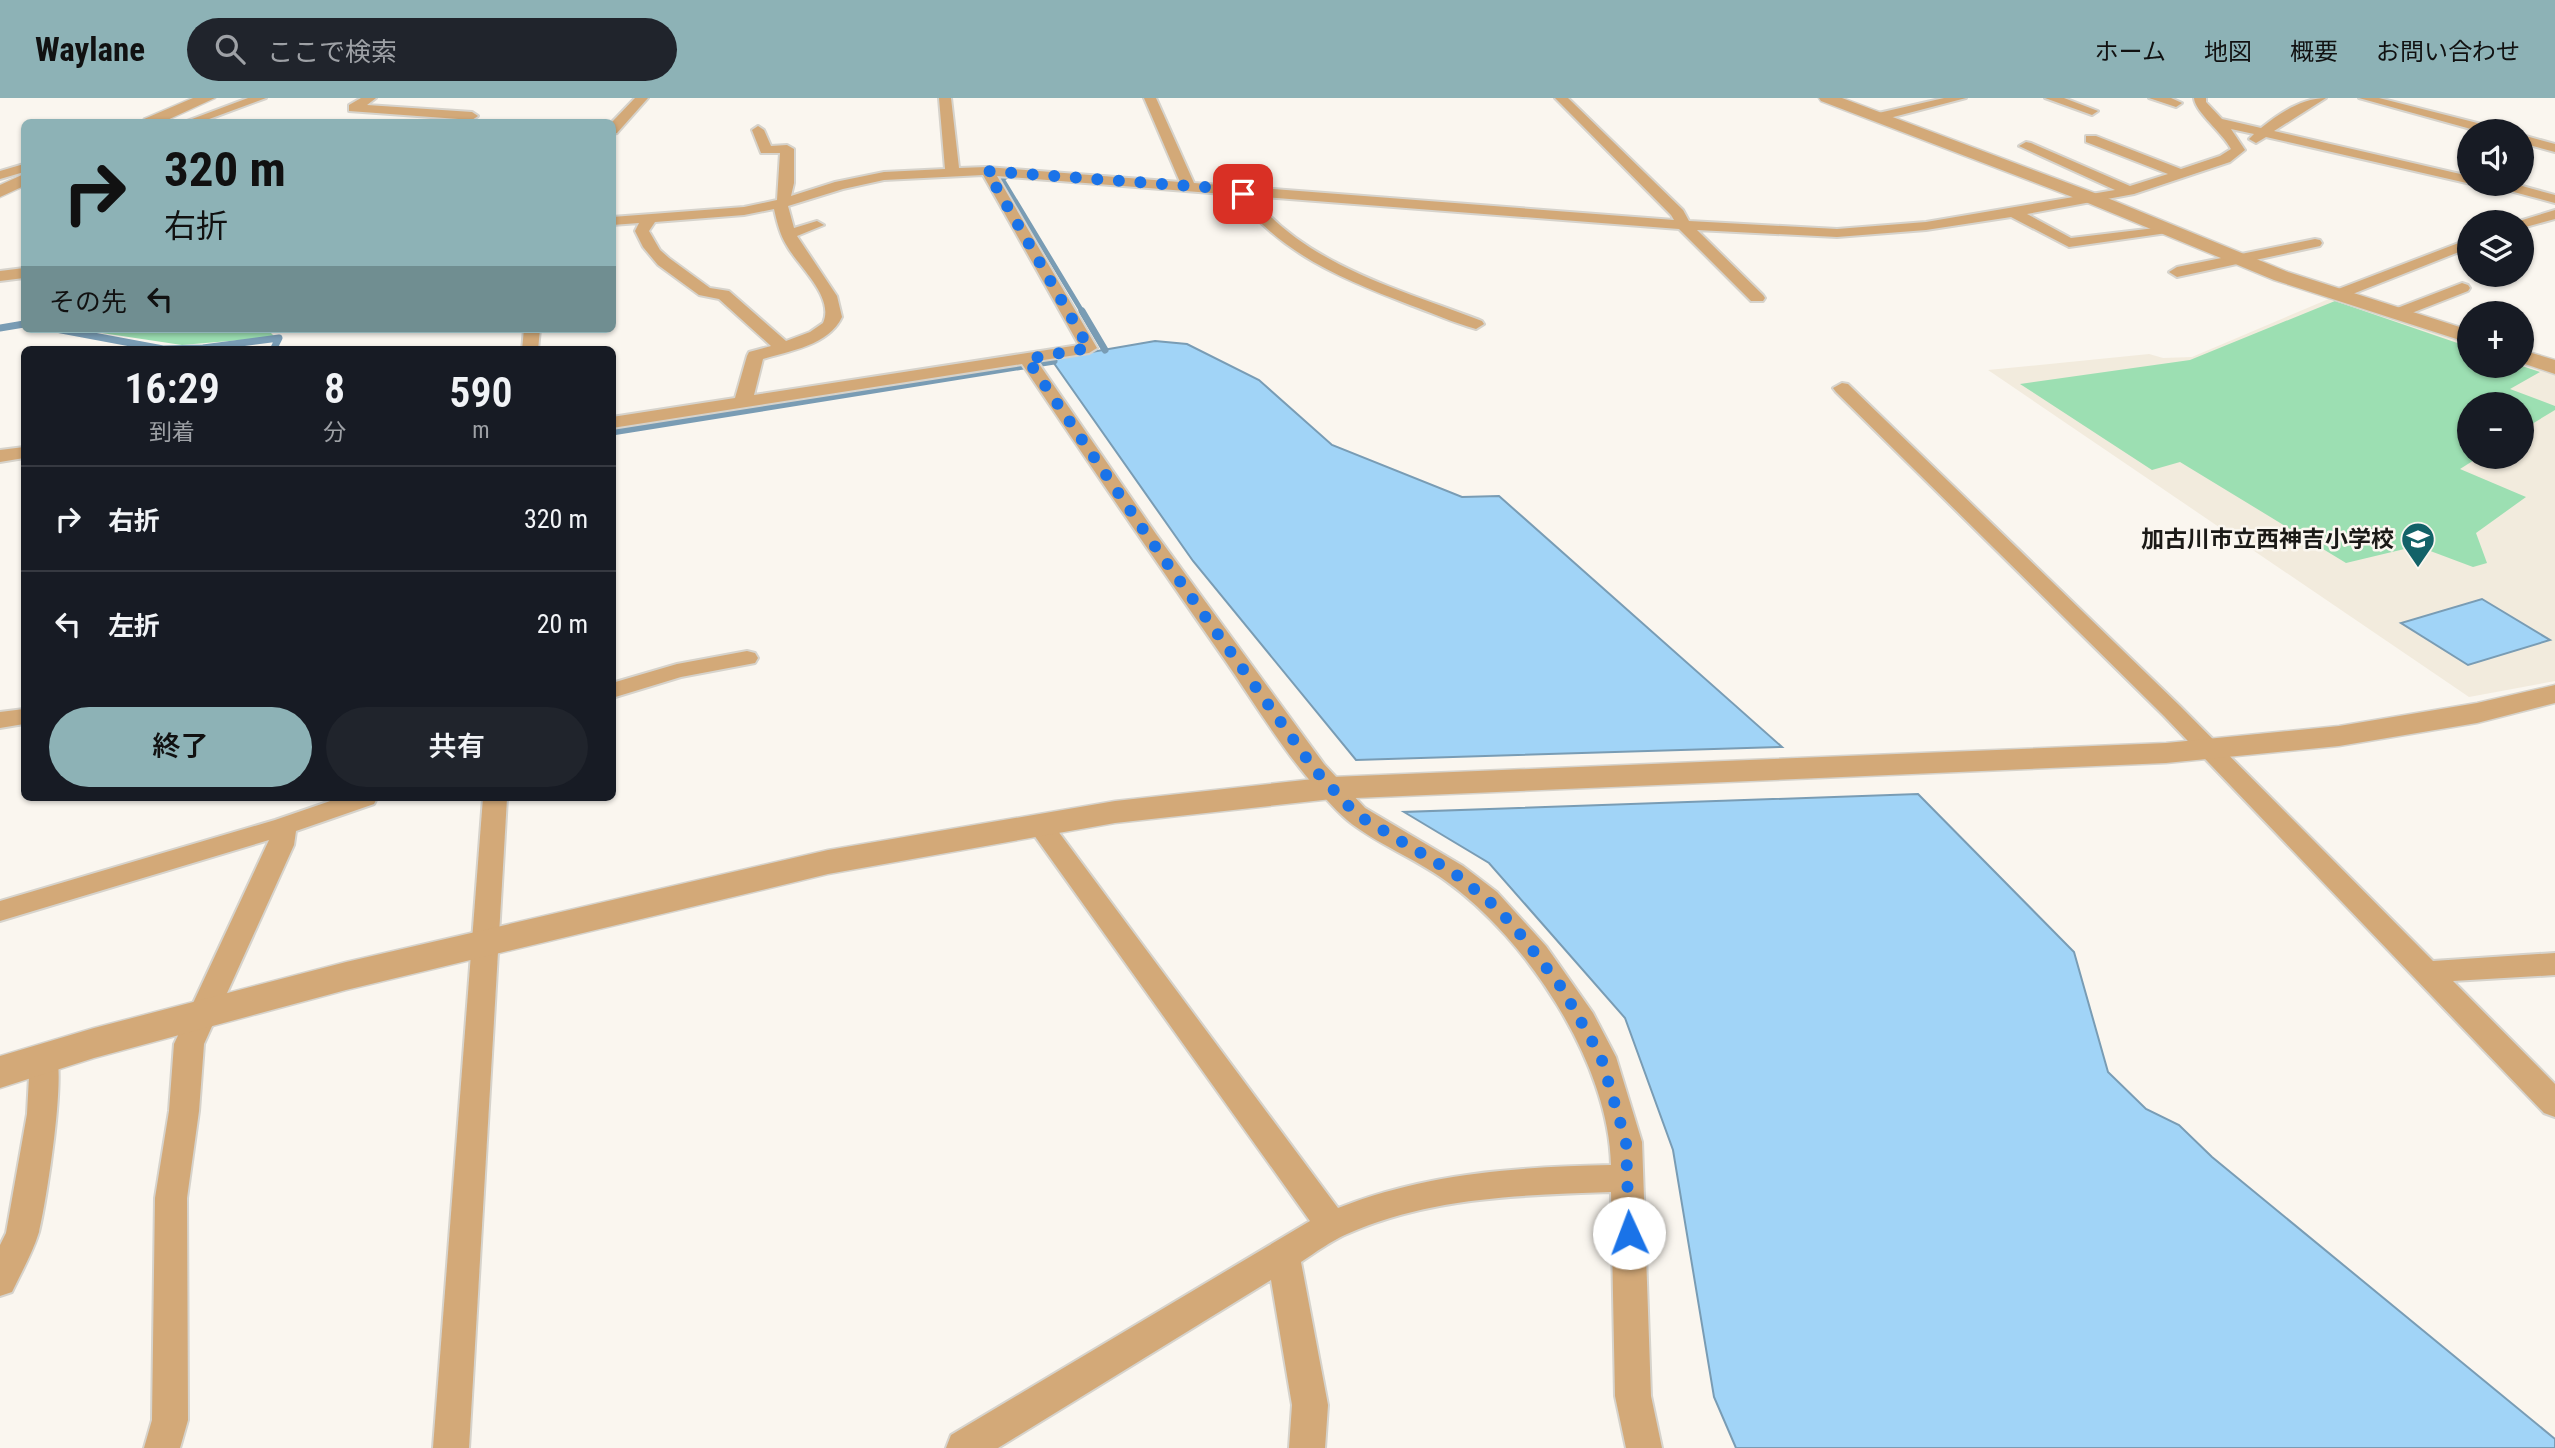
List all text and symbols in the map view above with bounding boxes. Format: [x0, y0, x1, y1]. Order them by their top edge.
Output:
search box [187, 18, 677, 81]
text: Waylane [35, 30, 145, 69]
icon: search [211, 30, 249, 68]
text: ここで検索 [267, 37, 397, 67]
text: ホーム [2095, 38, 2166, 66]
text: 地図 [2204, 38, 2252, 66]
text: 概要 [2290, 38, 2338, 66]
text: お問い合わせ [2376, 38, 2520, 66]
map controls [2457, 119, 2534, 469]
button: sound [2457, 119, 2534, 196]
text: 320 m [164, 141, 286, 198]
icon: right [49, 147, 140, 238]
pin [1213, 164, 1273, 224]
icon: arrive [1224, 175, 1262, 213]
text: 右折 [164, 207, 228, 245]
button: layers [2457, 210, 2534, 287]
icon: left [141, 280, 179, 318]
text: その先 [49, 287, 127, 317]
button: + [2457, 301, 2534, 378]
text: 16:29 [124, 364, 220, 413]
text: 8 [324, 364, 345, 413]
text: 590 [449, 368, 513, 417]
button: − [2457, 392, 2534, 469]
text: m [472, 417, 490, 444]
text: 到着 [149, 419, 195, 446]
text: 分 [323, 419, 346, 446]
icon: right [49, 500, 87, 538]
text: 320 m [524, 504, 588, 534]
text: 右折 [108, 506, 160, 536]
school or university icon: 加古川市立西神吉小学校 [2399, 520, 2437, 569]
place label: 加古川市立西神吉小学校 [2141, 526, 2394, 553]
icon: left [49, 605, 87, 643]
text: 20 m [537, 609, 588, 639]
text: 左折 [108, 611, 160, 641]
button: 終了 [49, 707, 312, 787]
button: 共有 [326, 707, 588, 787]
position arrow [1592, 1196, 1666, 1270]

